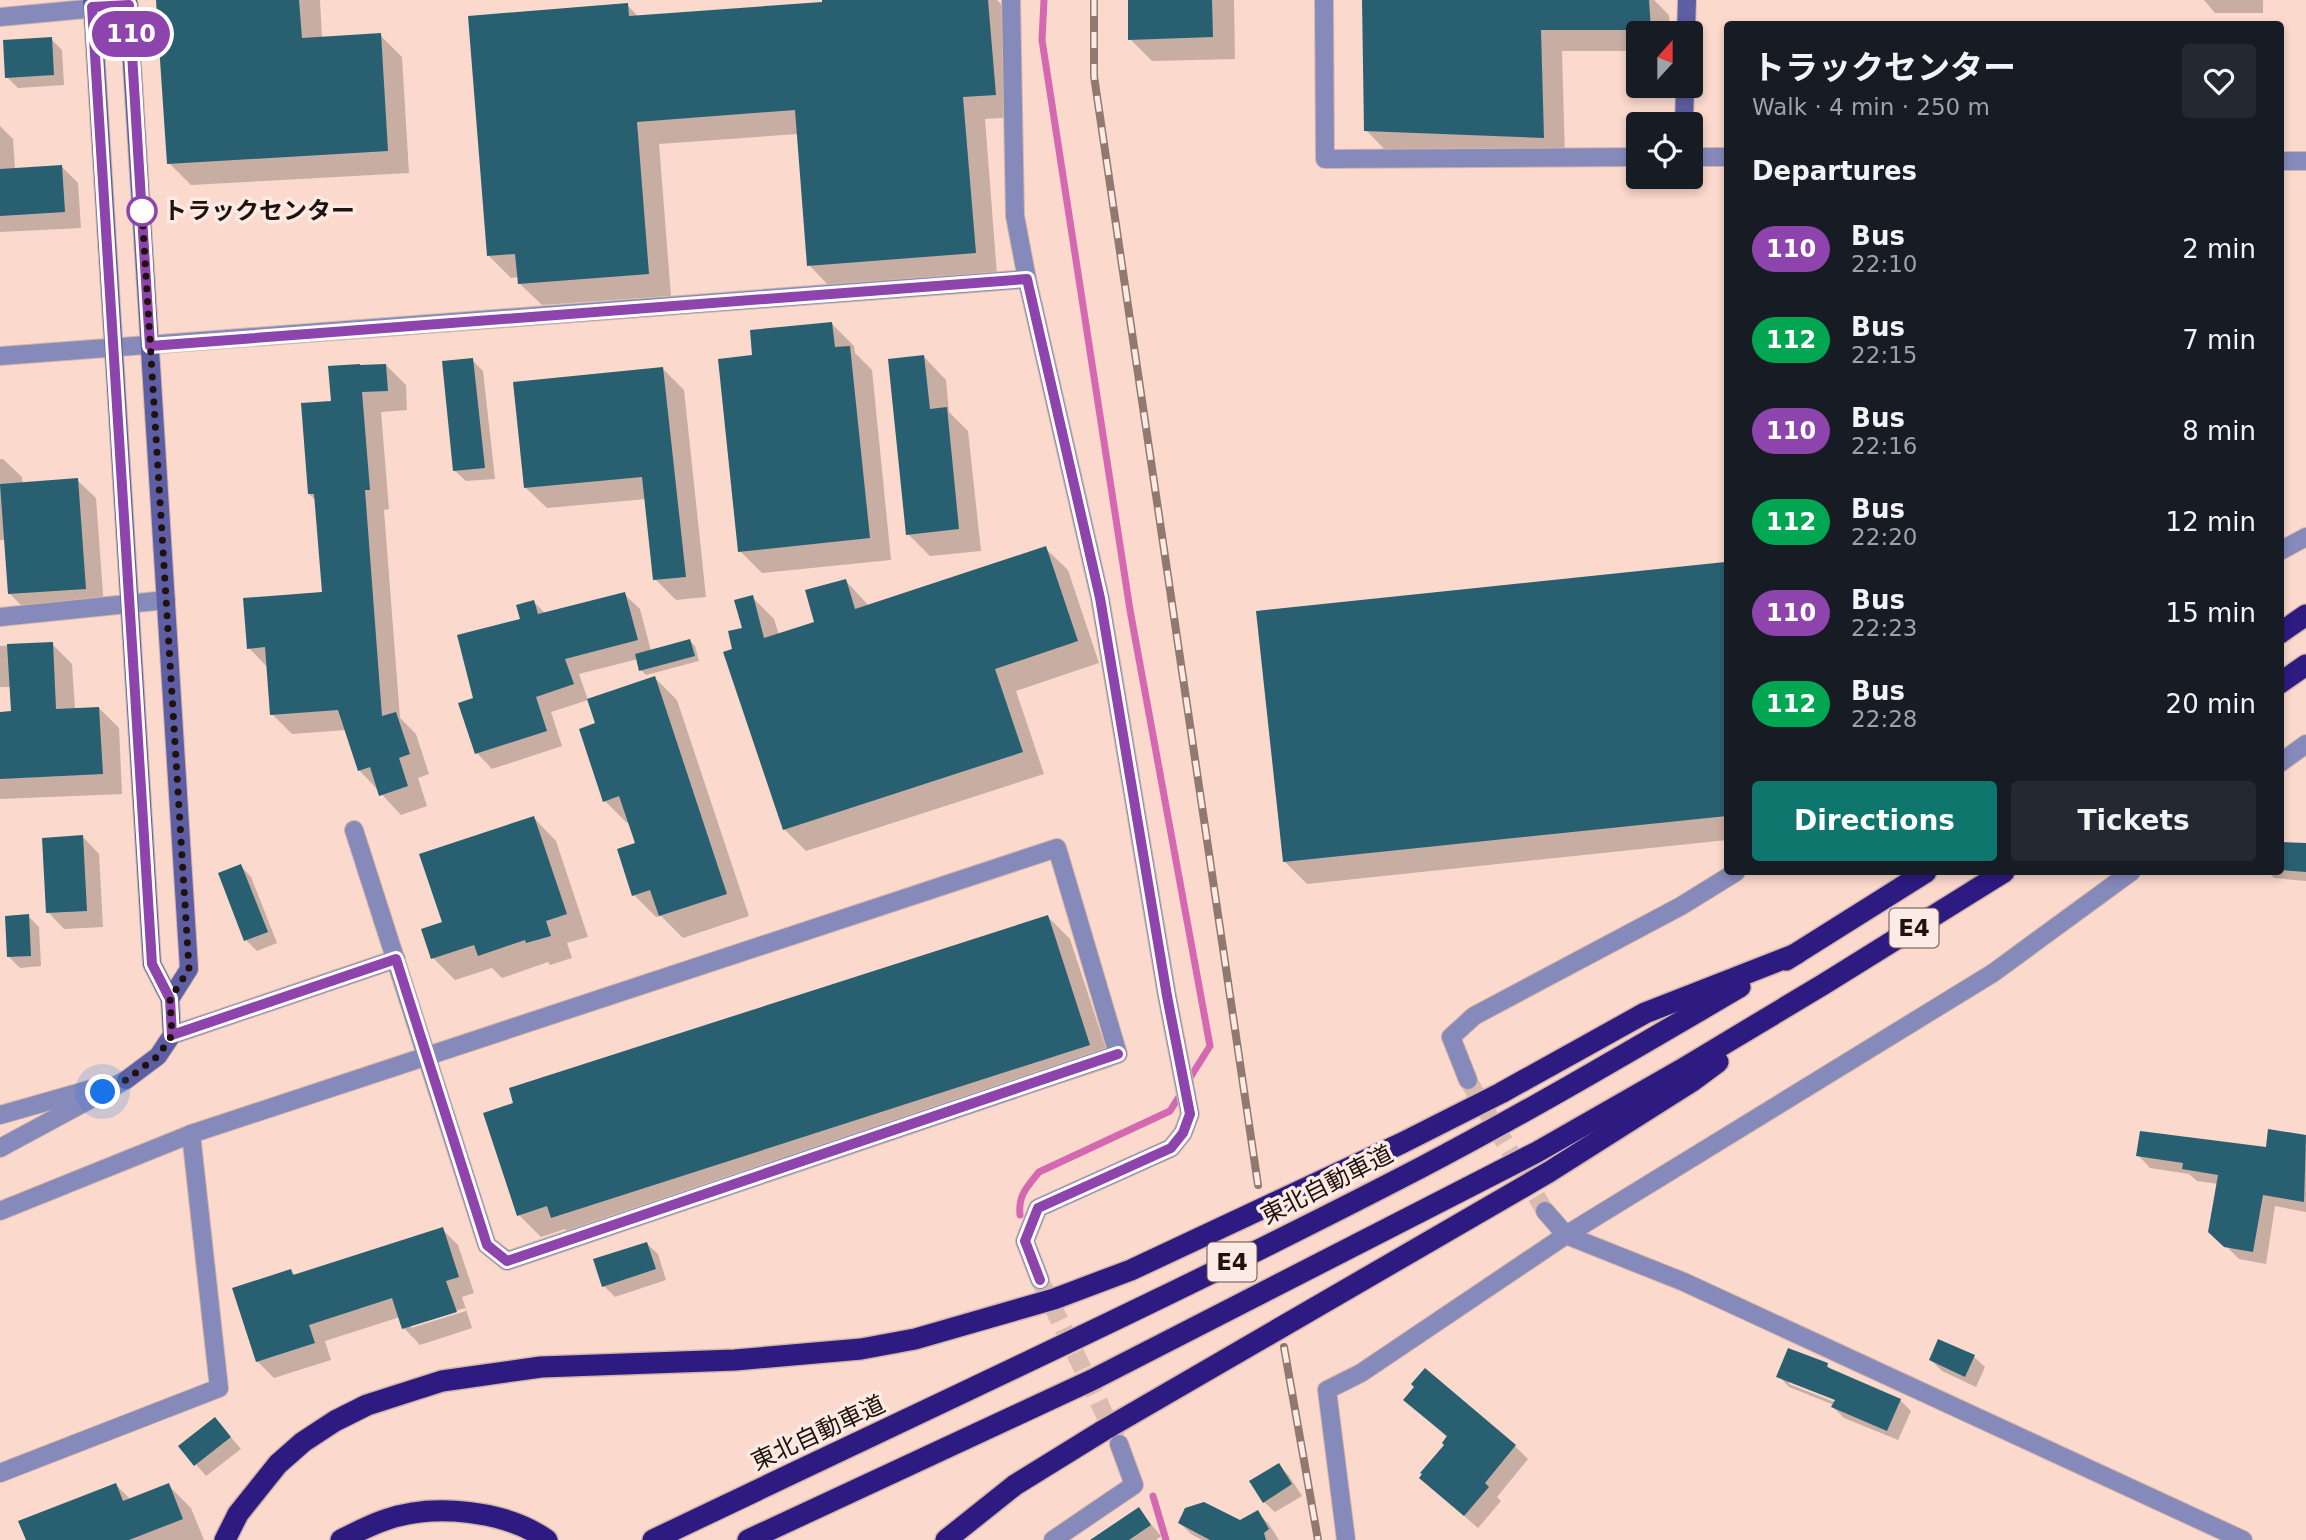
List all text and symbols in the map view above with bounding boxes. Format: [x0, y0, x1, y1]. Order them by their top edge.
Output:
line badge: 110 [91, 11, 171, 57]
text: 110 [106, 20, 156, 48]
north arrow [1626, 21, 1703, 98]
map controls [1626, 21, 1703, 189]
button: heart [2182, 44, 2256, 118]
text: トラックセンター [1752, 48, 2016, 87]
text: Walk · 4 min · 250 m [1752, 94, 1990, 120]
button: locate [1626, 112, 1703, 189]
text: Departures [1752, 156, 1917, 186]
marker: トラックセンター [127, 196, 157, 226]
place label: トラックセンター [163, 197, 355, 225]
text: Bus [1851, 221, 1905, 251]
text: 2 min [2182, 234, 2256, 264]
text: 110 [1766, 235, 1816, 263]
text: 22:10 [1851, 251, 1917, 277]
text: Bus [1851, 312, 1905, 342]
text: 7 min [2182, 325, 2256, 355]
text: 112 [1766, 326, 1816, 354]
text: 22:15 [1851, 342, 1917, 368]
text: Bus [1851, 403, 1905, 433]
text: 8 min [2182, 416, 2256, 446]
text: 110 [1766, 417, 1816, 445]
text: 22:16 [1851, 433, 1917, 459]
text: Bus [1851, 494, 1905, 524]
text: 12 min [2166, 507, 2256, 537]
text: 112 [1766, 508, 1816, 536]
text: 22:20 [1851, 524, 1917, 550]
text: Bus [1851, 585, 1905, 615]
text: 15 min [2166, 598, 2256, 628]
text: 110 [1766, 599, 1816, 627]
text: 22:23 [1851, 615, 1917, 641]
text: Bus [1851, 676, 1905, 706]
text: 20 min [2166, 689, 2256, 719]
text: 112 [1766, 690, 1816, 718]
text: 22:28 [1851, 706, 1917, 732]
button: Directions [1752, 781, 1997, 861]
button: Tickets [2011, 781, 2256, 861]
road number: E4 [1890, 909, 1938, 948]
your location [85, 1074, 120, 1109]
street label: 東北自動車道 [1256, 1140, 1398, 1230]
road number: E4 [1208, 1242, 1256, 1282]
street label: 東北自動車道 [747, 1390, 889, 1476]

